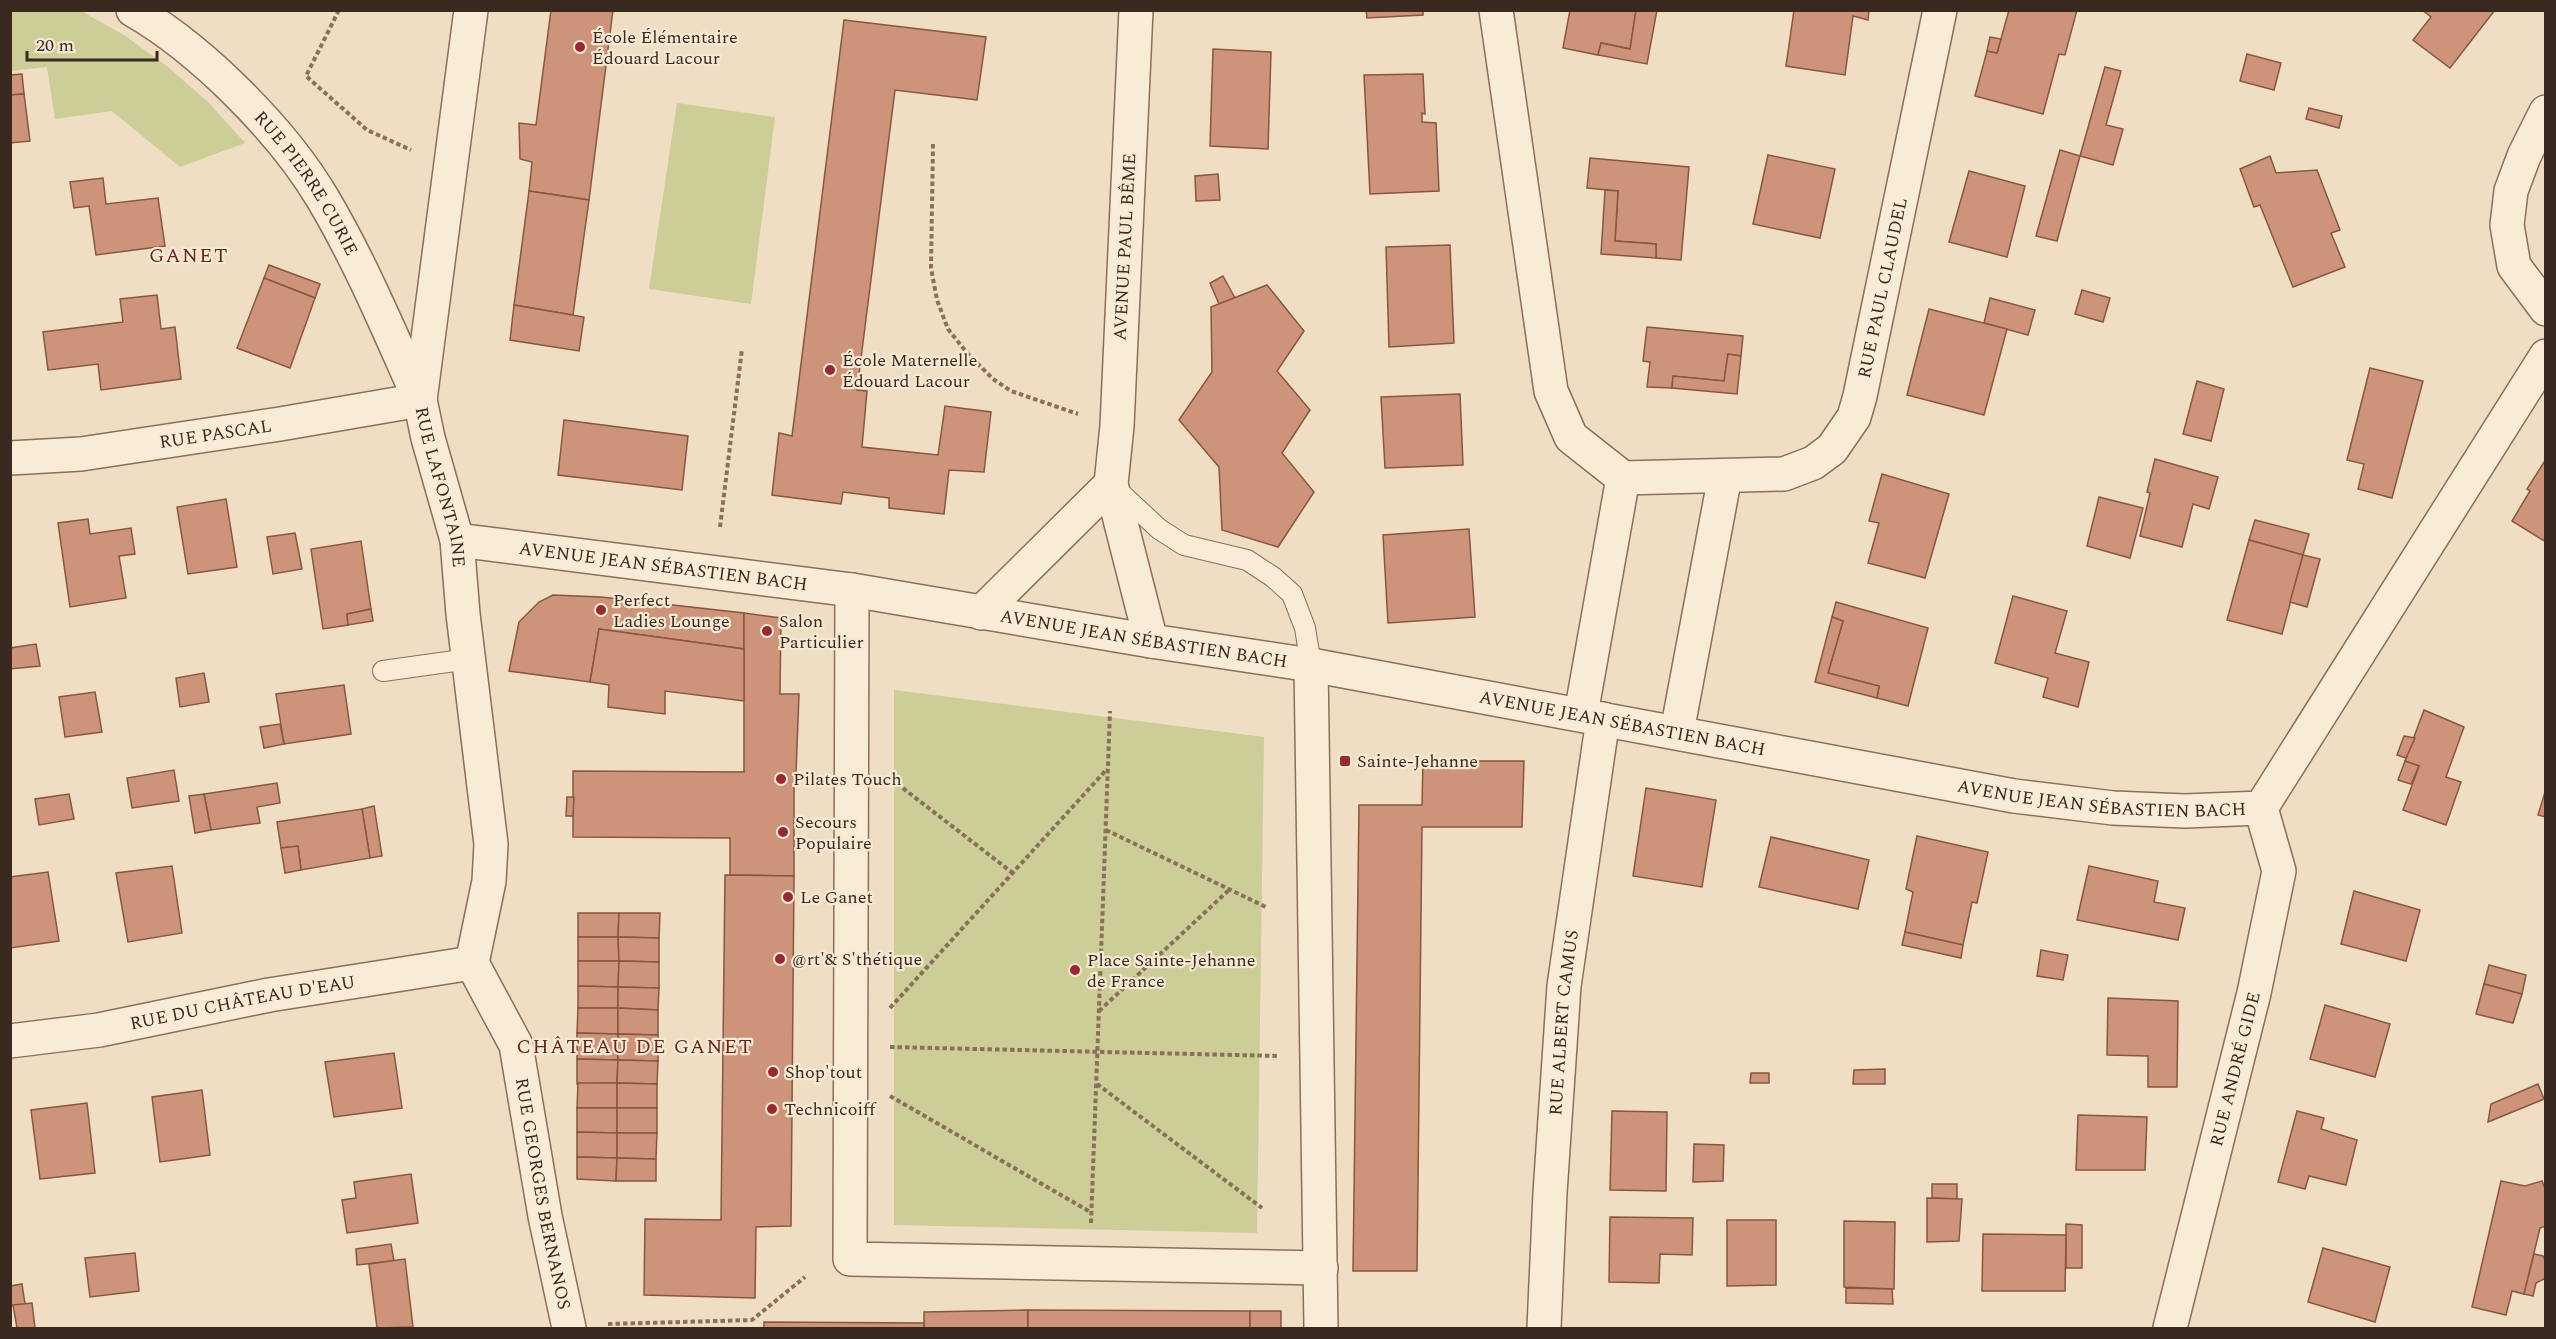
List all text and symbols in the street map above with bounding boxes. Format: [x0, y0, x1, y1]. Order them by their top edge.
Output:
scale bar [27, 24, 158, 62]
place label: École Élémentaire Édouard Lacour [592, 24, 738, 72]
text: 20 m [36, 32, 74, 59]
marker: École Élémentaire Édouard Lacour [573, 40, 587, 54]
street label: RUE PIERRE CURIE [248, 104, 365, 260]
street label: AVENUE PAUL BÊME [1107, 153, 1143, 341]
street label: RUE PAUL CLAUDEL [1850, 195, 1914, 381]
district label: GANET [149, 241, 229, 271]
place label: École Maternelle Édouard Lacour [842, 347, 977, 395]
marker: École Maternelle Édouard Lacour [823, 363, 837, 377]
street label: RUE LAFONTAINE [408, 404, 473, 568]
street label: RUE PASCAL [157, 412, 273, 456]
street label: AVENUE JEAN SÉBASTIEN BACH [517, 534, 809, 598]
place label: Perfect Ladies Lounge [613, 587, 730, 635]
street label: AVENUE JEAN SÉBASTIEN BACH [998, 602, 1289, 675]
marker: Perfect Ladies Lounge [594, 603, 608, 617]
place label: Salon Particulier [779, 608, 864, 656]
marker: Salon Particulier [760, 624, 774, 638]
street label: AVENUE JEAN SÉBASTIEN BACH [1477, 683, 1768, 763]
place label: Sainte-Jehanne [1357, 748, 1478, 775]
marker: Sainte-Jehanne [1338, 754, 1352, 768]
place label: Pilates Touch [793, 766, 902, 793]
marker: Pilates Touch [774, 772, 788, 786]
street label: AVENUE JEAN SÉBASTIEN BACH [1955, 772, 2247, 825]
place label: Secours Populaire [795, 809, 872, 857]
marker: Secours Populaire [776, 825, 790, 839]
place label: Le Ganet [800, 884, 873, 911]
marker: Le Ganet [781, 890, 795, 904]
street label: RUE ALBERT CAMUS [1542, 928, 1586, 1117]
place label: @rt'& S'thétique [792, 946, 922, 973]
place label: Place Sainte-Jehanne de France [1087, 947, 1255, 995]
marker: @rt'& S'thétique [773, 952, 787, 966]
marker: Place Sainte-Jehanne de France [1068, 963, 1082, 977]
street label: RUE DU CHÂTEAU D'EAU [127, 968, 357, 1037]
street label: RUE ANDRÉ GIDE [2203, 989, 2267, 1149]
district label: CHÂTEAU DE GANET [517, 1032, 753, 1062]
place label: Shop'tout [785, 1059, 862, 1086]
marker: Shop'tout [766, 1065, 780, 1079]
street label: RUE GEORGES BERNANOS [508, 1076, 578, 1312]
place label: Technicoiff [784, 1096, 877, 1123]
marker: Technicoiff [765, 1102, 779, 1116]

